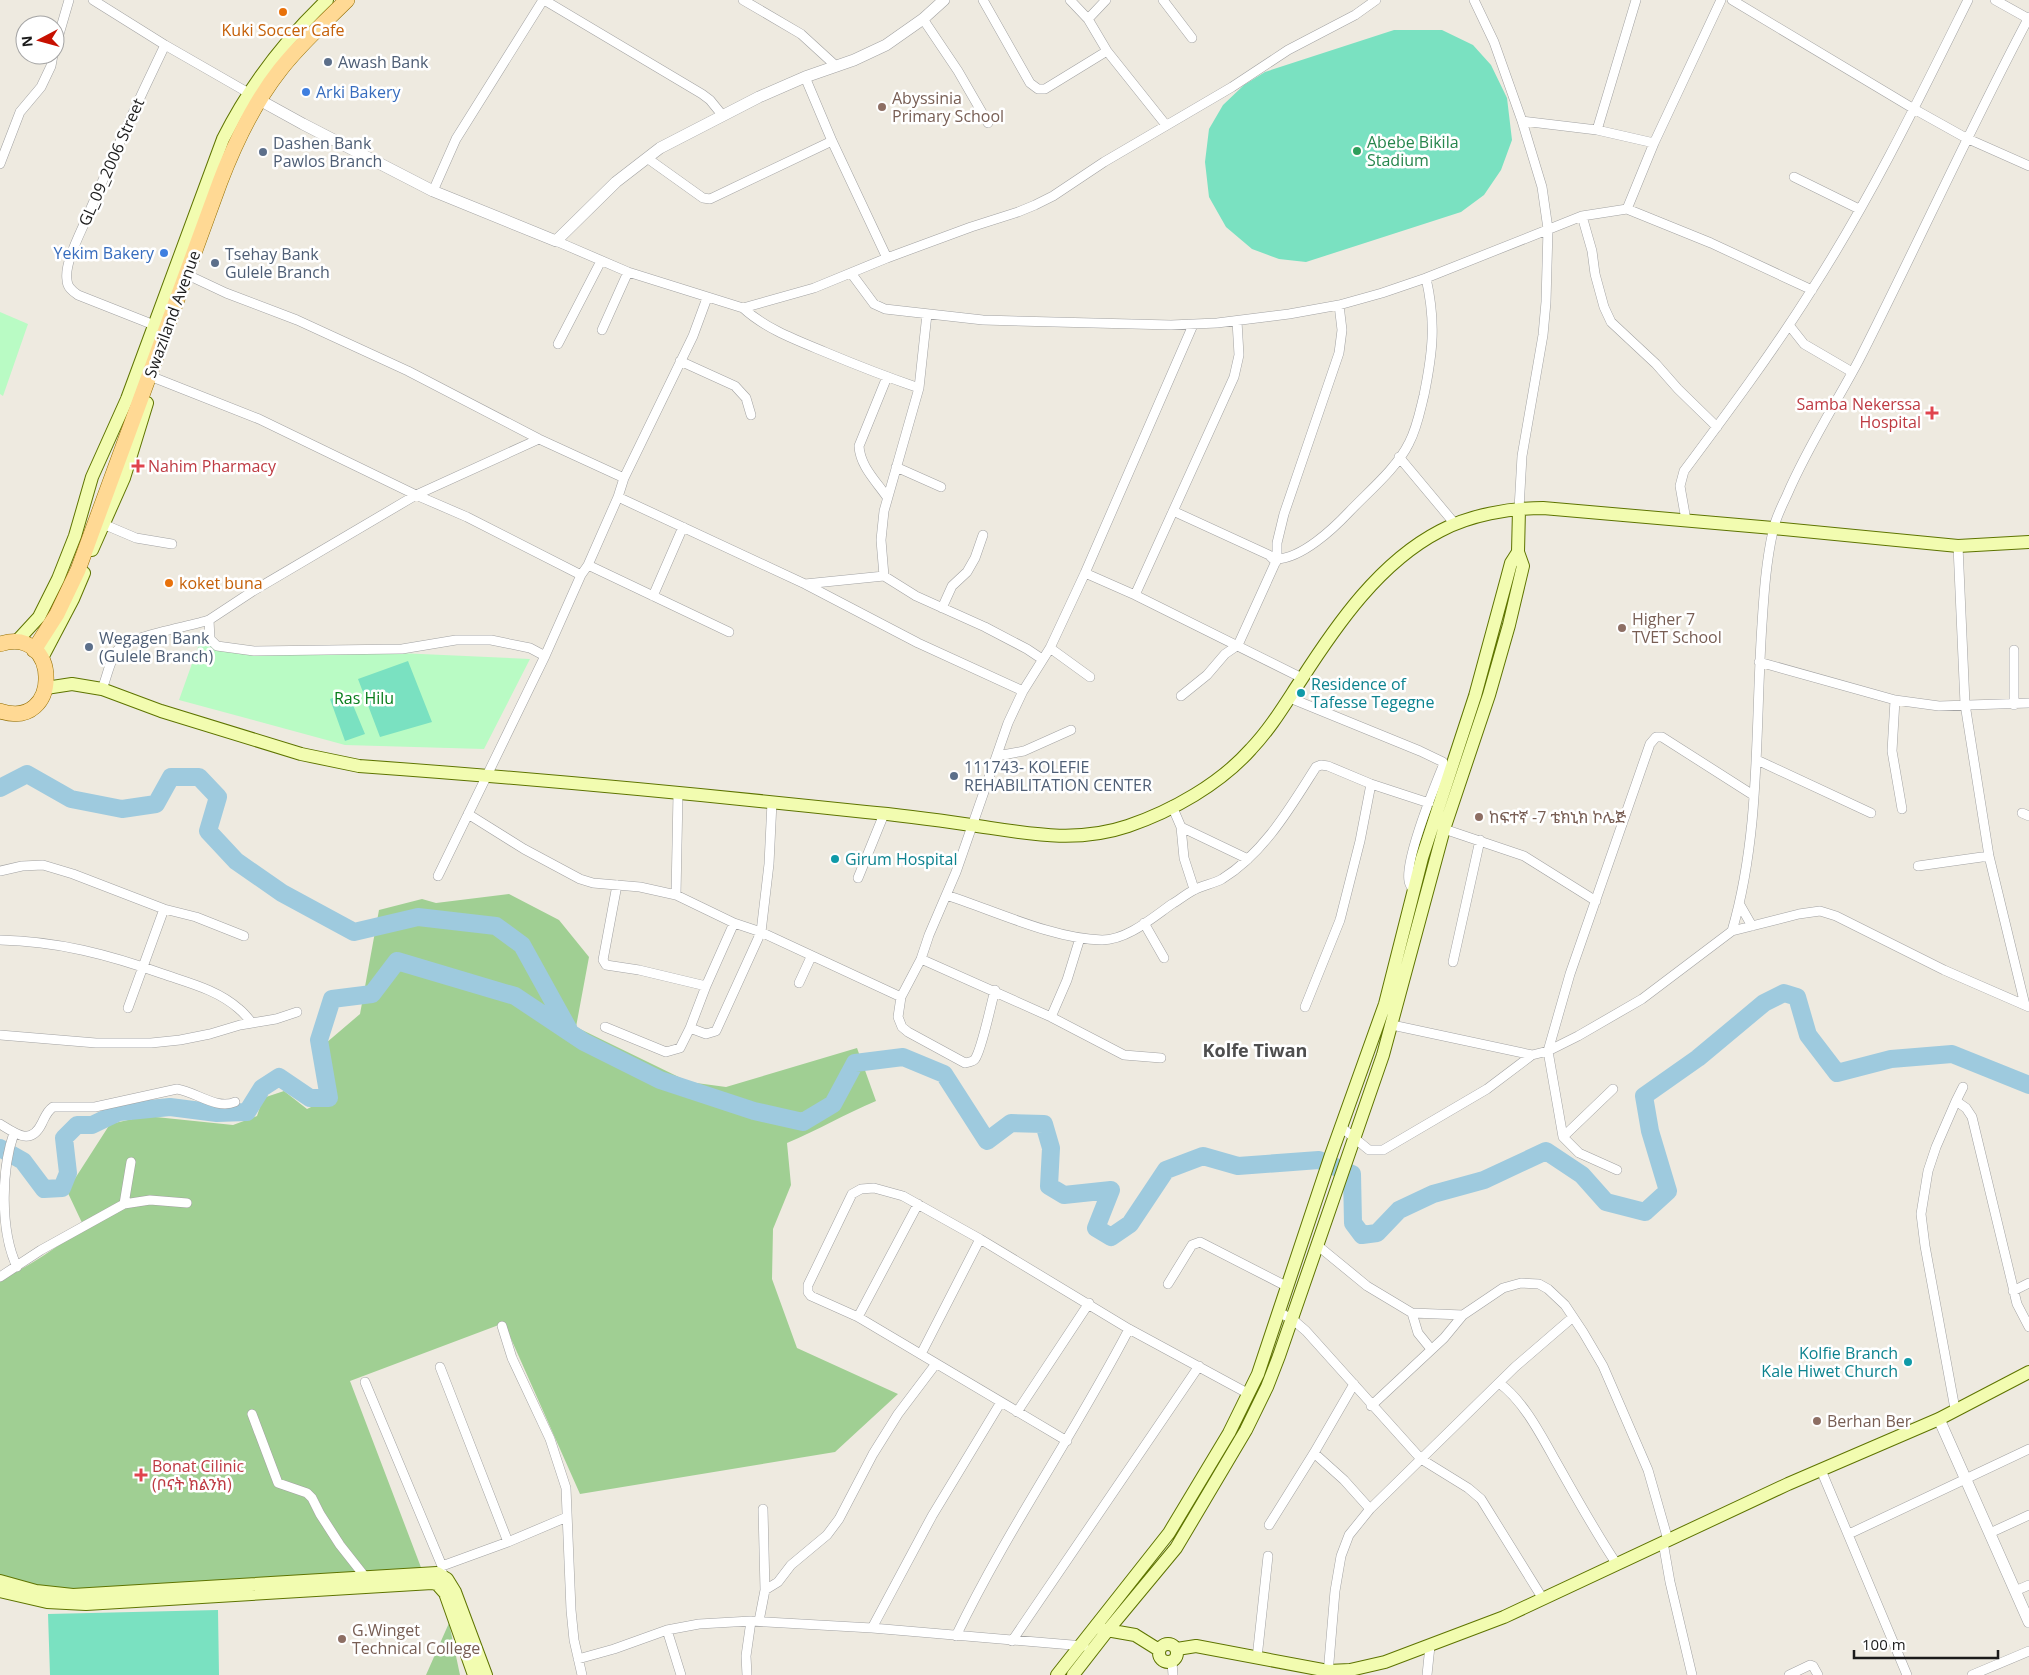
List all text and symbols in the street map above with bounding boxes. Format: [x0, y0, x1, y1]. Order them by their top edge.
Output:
marker: Kuki Soccer Cafe [277, 6, 289, 18]
north arrow [15, 15, 65, 65]
place label: Kuki Soccer Cafe [222, 19, 344, 41]
text: N [17, 35, 37, 48]
place label: Awash Bank [338, 51, 429, 73]
marker: Awash Bank [322, 56, 334, 68]
place label: Arki Bakery [316, 81, 401, 103]
marker: Arki Bakery [300, 86, 312, 98]
place label: Abyssinia Primary School [892, 87, 1004, 127]
street label: GL_09_2006 Street [73, 94, 149, 229]
marker: Abyssinia Primary School [876, 101, 888, 113]
place label: Abebe Bikila Stadium [1367, 131, 1459, 171]
place label: Dashen Bank Pawlos Branch [273, 132, 382, 172]
marker: Abebe Bikila Stadium [1351, 145, 1363, 157]
marker: Dashen Bank Pawlos Branch [257, 146, 269, 158]
place label: Yekim Bakery [53, 242, 155, 264]
place label: Tsehay Bank Gulele Branch [225, 243, 330, 283]
street label: Swaziland Avenue [139, 247, 205, 381]
marker: Yekim Bakery [158, 247, 170, 259]
marker: Tsehay Bank Gulele Branch [209, 257, 221, 269]
place label: Samba Nekerssa Hospital [1797, 393, 1921, 433]
marker: Samba Nekerssa Hospital [1925, 406, 1939, 420]
place label: Nahim Pharmacy [148, 455, 277, 477]
marker: Nahim Pharmacy [132, 460, 144, 472]
place label: koket buna [179, 572, 263, 594]
marker: koket buna [163, 577, 175, 589]
place label: Higher 7 TVET School [1632, 608, 1722, 648]
marker: Higher 7 TVET School [1616, 622, 1628, 634]
place label: Wegagen Bank (Gulele Branch) [99, 627, 213, 667]
marker: Wegagen Bank (Gulele Branch) [83, 641, 95, 653]
place label: Residence of Tafesse Tegegne [1311, 673, 1434, 713]
park label: Ras Hilu [334, 687, 394, 709]
marker: Residence of Tafesse Tegegne [1295, 687, 1307, 699]
place label: 111743- KOLEFIE REHABILITATION CENTER [964, 756, 1152, 796]
marker: 111743- KOLEFIE REHABILITATION CENTER [948, 770, 960, 782]
place label: ከፍተኛ -7 ቴክኒክ ኮሌጅ [1489, 806, 1626, 828]
marker: ከፍተኛ -7 ቴክኒክ ኮሌጅ [1473, 811, 1485, 823]
place label: Girum Hospital [845, 848, 958, 870]
marker: Girum Hospital [829, 853, 841, 865]
district label: Kolfe Tiwan [1203, 1038, 1307, 1062]
place label: Kolfie Branch Kale Hiwet Church [1761, 1342, 1898, 1382]
marker: Kolfie Branch Kale Hiwet Church [1902, 1356, 1914, 1368]
place label: Berhan Ber [1827, 1410, 1912, 1432]
marker: Berhan Ber [1811, 1415, 1823, 1427]
place label: Bonat Cilinic (ቦናት ክልንክ) [152, 1455, 245, 1495]
marker: Bonat Cilinic (ቦናት ክልንክ) [134, 1468, 148, 1482]
place label: G.Winget Technical College [352, 1619, 480, 1659]
scale bar [1854, 1628, 1998, 1660]
marker: G.Winget Technical College [336, 1633, 348, 1645]
text: 100 m [1862, 1634, 1906, 1654]

